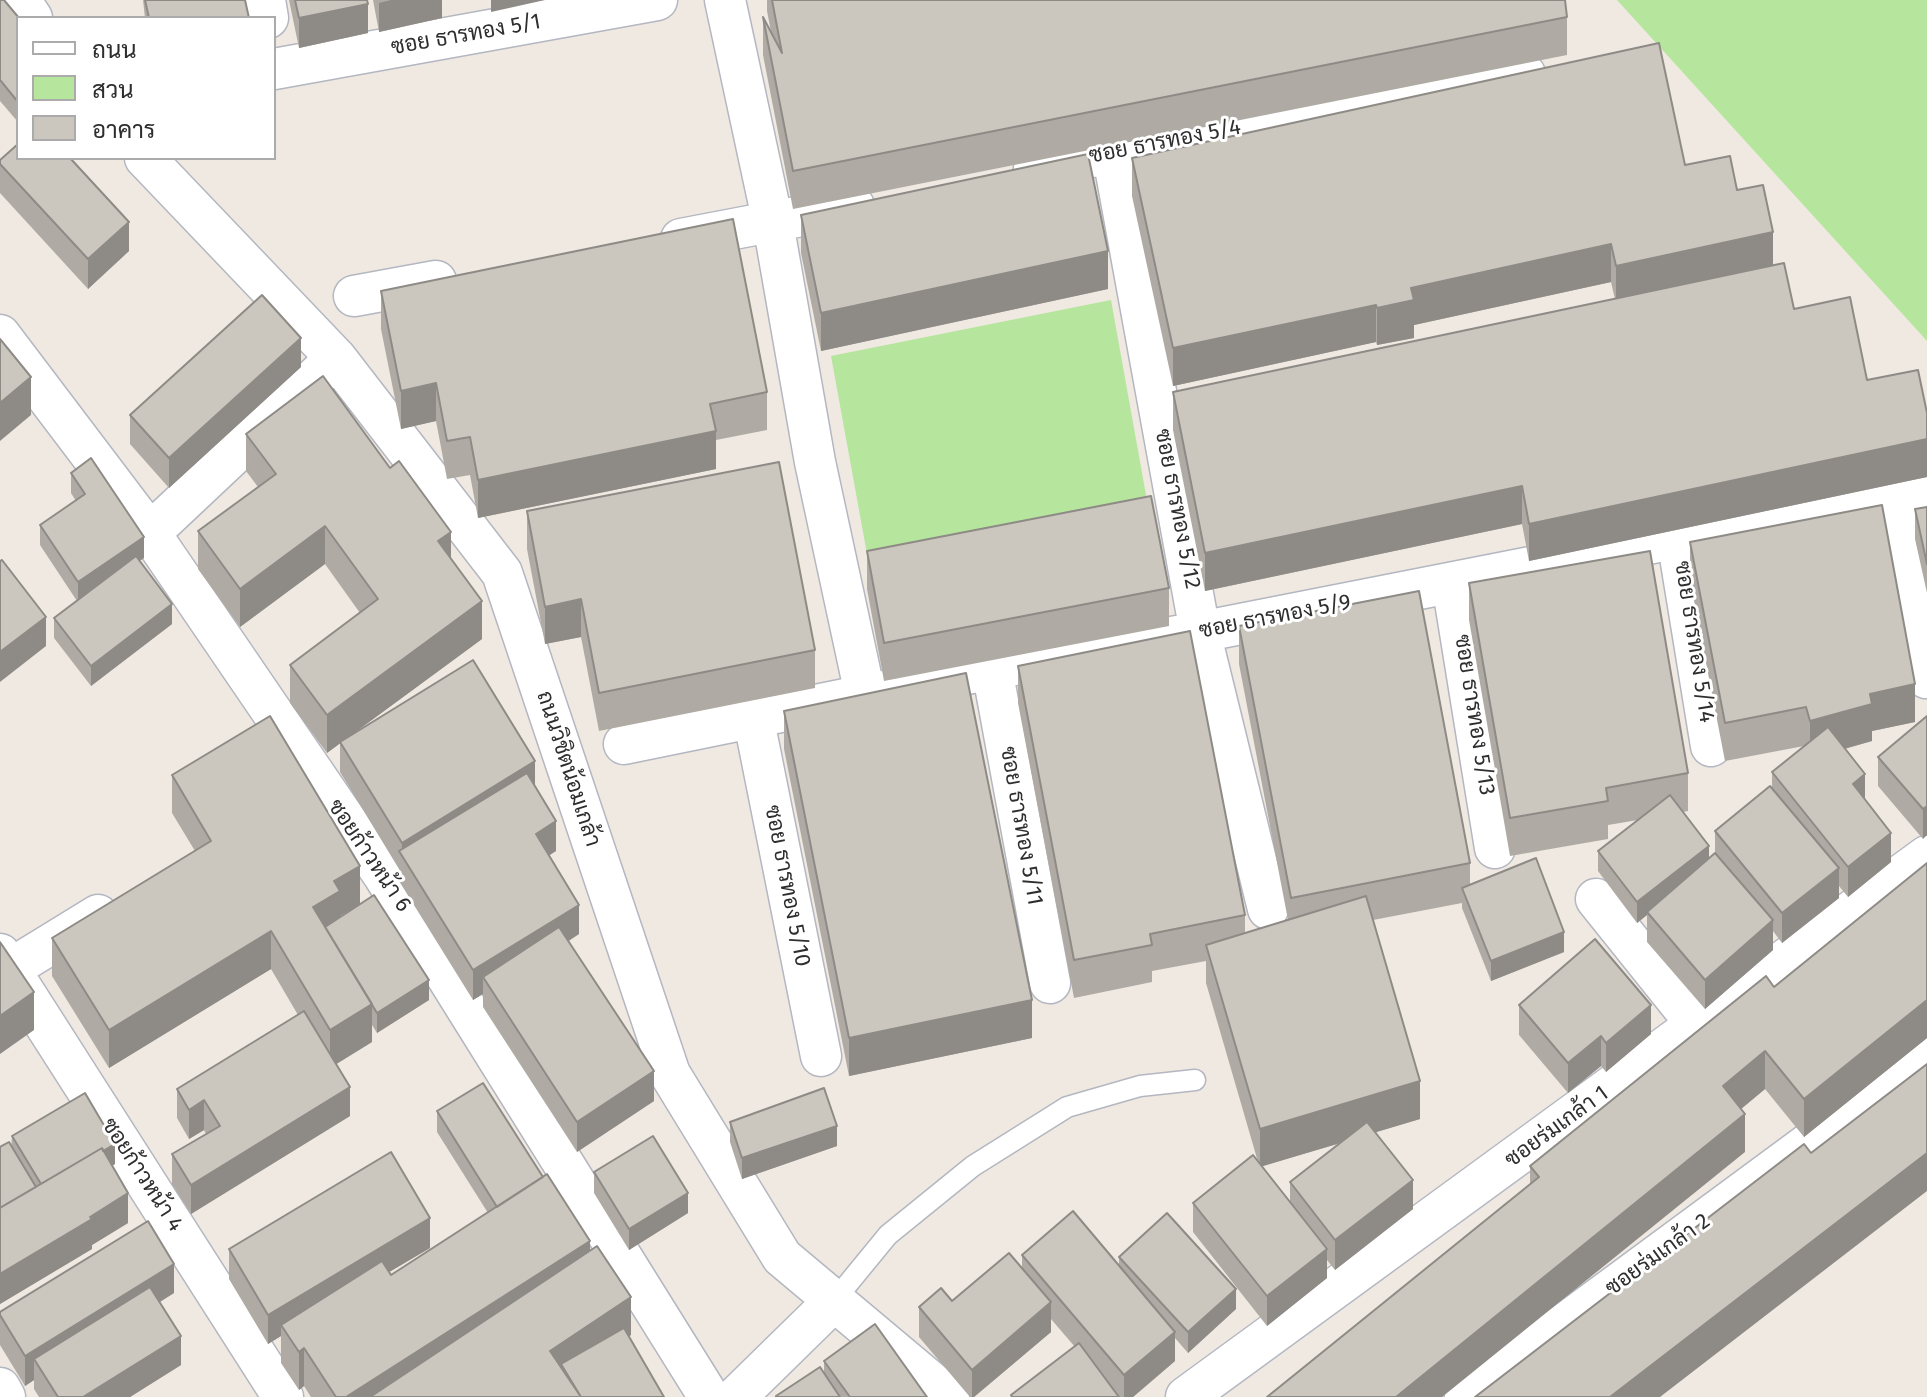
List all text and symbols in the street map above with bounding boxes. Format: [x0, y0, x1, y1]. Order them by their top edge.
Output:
street label: ซอย ธารทอง 5/1 [389, 9, 543, 61]
legend [16, 16, 276, 160]
text: ถนน [92, 36, 137, 64]
text: สวน [92, 76, 134, 104]
street label: ซอย ธารทอง 5/4 [1087, 114, 1243, 170]
text: อาคาร [92, 116, 155, 144]
street label: ซอย ธารทอง 5/12 [1149, 427, 1205, 591]
street label: ซอย ธารทอง 5/14 [1668, 559, 1720, 725]
street label: ซอย ธารทอง 5/9 [1197, 589, 1353, 645]
street label: ซอย ธารทอง 5/13 [1448, 633, 1500, 797]
street label: ถนนวิชิตน้อมเกล้า [530, 688, 606, 850]
street label: ซอย ธารทอง 5/11 [994, 745, 1048, 907]
street label: ซอยก้าวหน้า 6 [322, 795, 416, 917]
street label: ซอย ธารทอง 5/10 [758, 803, 816, 969]
street label: ซอยร่มเกล้า 1 [1500, 1081, 1614, 1173]
street label: ซอยก้าวหน้า 4 [96, 1113, 188, 1237]
street label: ซอยร่มเกล้า 2 [1601, 1208, 1715, 1302]

